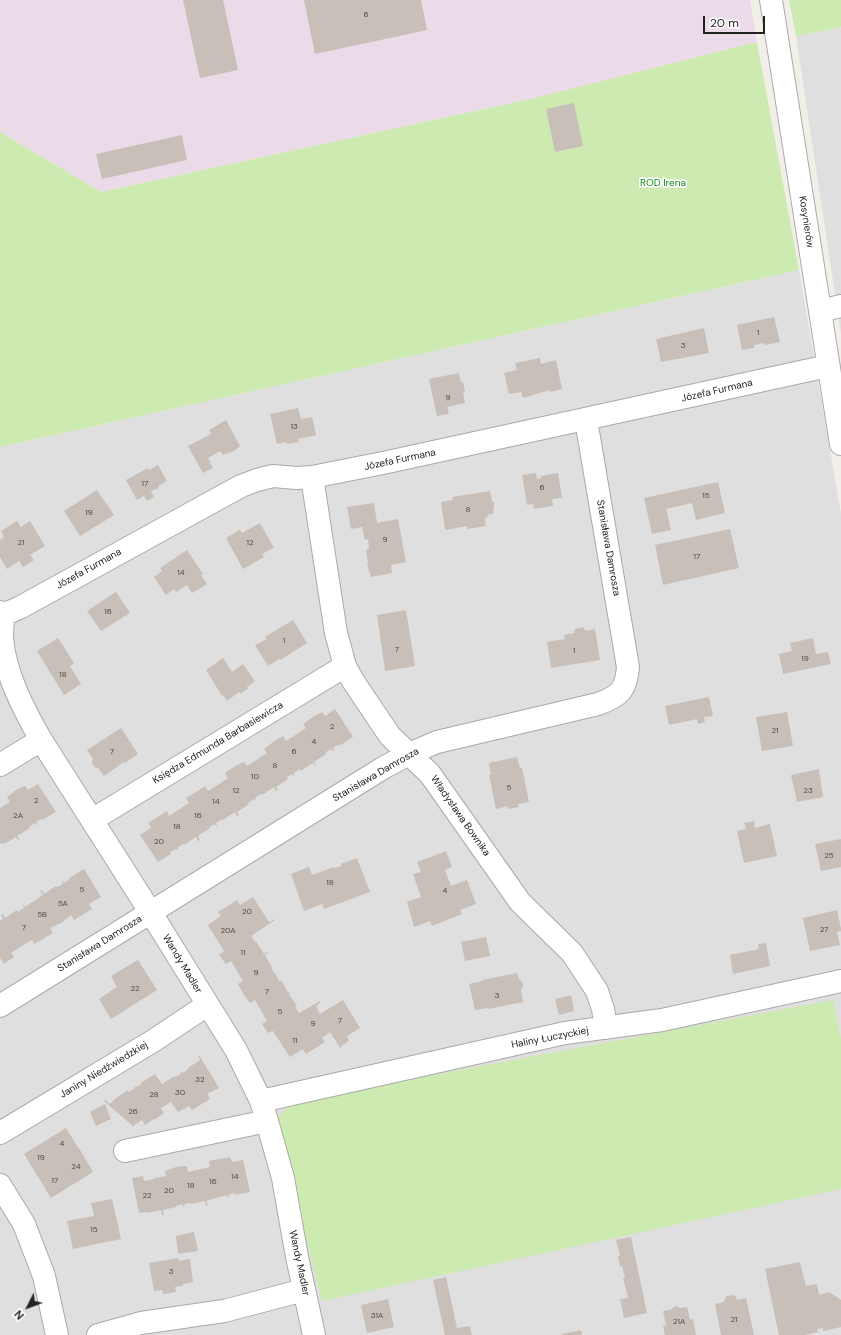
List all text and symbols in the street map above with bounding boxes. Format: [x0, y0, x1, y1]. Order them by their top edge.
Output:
scale bar [705, 8, 767, 34]
house number: 6 [363, 10, 369, 20]
text: 20 m [710, 15, 739, 31]
park label: ROD Irena [640, 177, 686, 189]
street label: Kosynierów [796, 195, 816, 249]
house number: 1 [757, 328, 759, 338]
house number: 3 [681, 341, 685, 351]
street label: Józefa Furmana [680, 377, 754, 405]
house number: 9 [445, 393, 451, 403]
house number: 13 [290, 422, 298, 432]
street label: Józefa Furmana [363, 447, 437, 473]
house number: 17 [142, 479, 148, 489]
house number: 6 [539, 483, 545, 493]
house number: 15 [702, 491, 710, 501]
street label: Stanisława Damrosza [594, 499, 622, 597]
house number: 8 [466, 505, 470, 515]
house number: 19 [85, 508, 93, 518]
house number: 9 [382, 535, 388, 545]
house number: 21 [17, 538, 25, 548]
house number: 12 [246, 538, 254, 548]
street label: Józefa Furmana [54, 546, 124, 592]
house number: 17 [694, 552, 700, 562]
house number: 14 [177, 568, 185, 578]
house number: 16 [104, 607, 112, 617]
house number: 1 [283, 636, 285, 646]
house number: 7 [395, 645, 399, 655]
house number: 1 [573, 646, 575, 656]
house number: 19 [801, 654, 809, 664]
house number: 18 [59, 670, 67, 680]
street label: Księdza Edmunda Barbasiewicza [151, 699, 285, 787]
house number: 2 [330, 722, 334, 732]
house number: 21 [771, 726, 779, 736]
house number: 4 [312, 737, 316, 747]
street label: Stanisława Damrosza [331, 745, 421, 805]
house number: 7 [110, 747, 114, 757]
house number: 6 [291, 747, 297, 757]
house number: 8 [273, 761, 277, 771]
house number: 10 [251, 772, 259, 782]
street label: Władysława Bownika [428, 773, 492, 859]
house number: 5 [507, 783, 511, 793]
house number: 12 [232, 786, 240, 796]
house number: 23 [803, 786, 813, 796]
house number: 2 [34, 796, 38, 806]
house number: 14 [212, 797, 220, 807]
house number: 2A [13, 811, 23, 821]
house number: 16 [194, 811, 202, 821]
house number: 18 [173, 822, 181, 832]
house number: 20 [154, 837, 164, 847]
house number: 25 [824, 851, 834, 861]
house number: 18 [326, 878, 334, 888]
house number: 5 [80, 885, 84, 895]
house number: 4 [443, 886, 447, 896]
house number: 5A [58, 899, 68, 909]
house number: 20 [242, 907, 252, 917]
house number: 5B [37, 910, 47, 920]
street label: Stanisława Damrosza [56, 913, 144, 975]
house number: 7 [22, 923, 26, 933]
house number: 27 [820, 925, 828, 935]
house number: 20A [221, 926, 235, 936]
street label: Wandy Madler [160, 932, 204, 996]
house number: 11 [241, 948, 245, 958]
house number: 9 [253, 968, 259, 978]
house number: 22 [130, 984, 140, 994]
house number: 7 [265, 987, 269, 997]
house number: 3 [495, 991, 499, 1001]
house number: 5 [278, 1007, 282, 1017]
house number: 7 [338, 1016, 342, 1026]
house number: 9 [310, 1019, 316, 1029]
street label: Haliny Łuczyckiej [510, 1025, 590, 1051]
house number: 11 [293, 1036, 297, 1046]
street label: Janiny Niedźwiedzkiej [58, 1039, 150, 1101]
house number: 32 [195, 1075, 205, 1085]
house number: 30 [175, 1088, 185, 1098]
house number: 28 [149, 1090, 159, 1100]
house number: 26 [128, 1107, 138, 1117]
house number: 4 [60, 1139, 64, 1149]
house number: 19 [37, 1153, 45, 1163]
house number: 24 [71, 1162, 81, 1172]
house number: 14 [231, 1172, 239, 1182]
house number: 17 [52, 1176, 58, 1186]
house number: 16 [209, 1177, 217, 1187]
house number: 18 [187, 1181, 195, 1191]
house number: 20 [164, 1186, 174, 1196]
house number: 22 [142, 1191, 152, 1201]
house number: 15 [90, 1225, 98, 1235]
street label: Wandy Madler [286, 1229, 312, 1297]
house number: 3 [169, 1267, 173, 1277]
north arrow [8, 1287, 48, 1327]
text: N [11, 1307, 27, 1323]
house number: 31A [371, 1311, 383, 1321]
house number: 21 [730, 1315, 738, 1325]
house number: 21A [673, 1317, 685, 1327]

